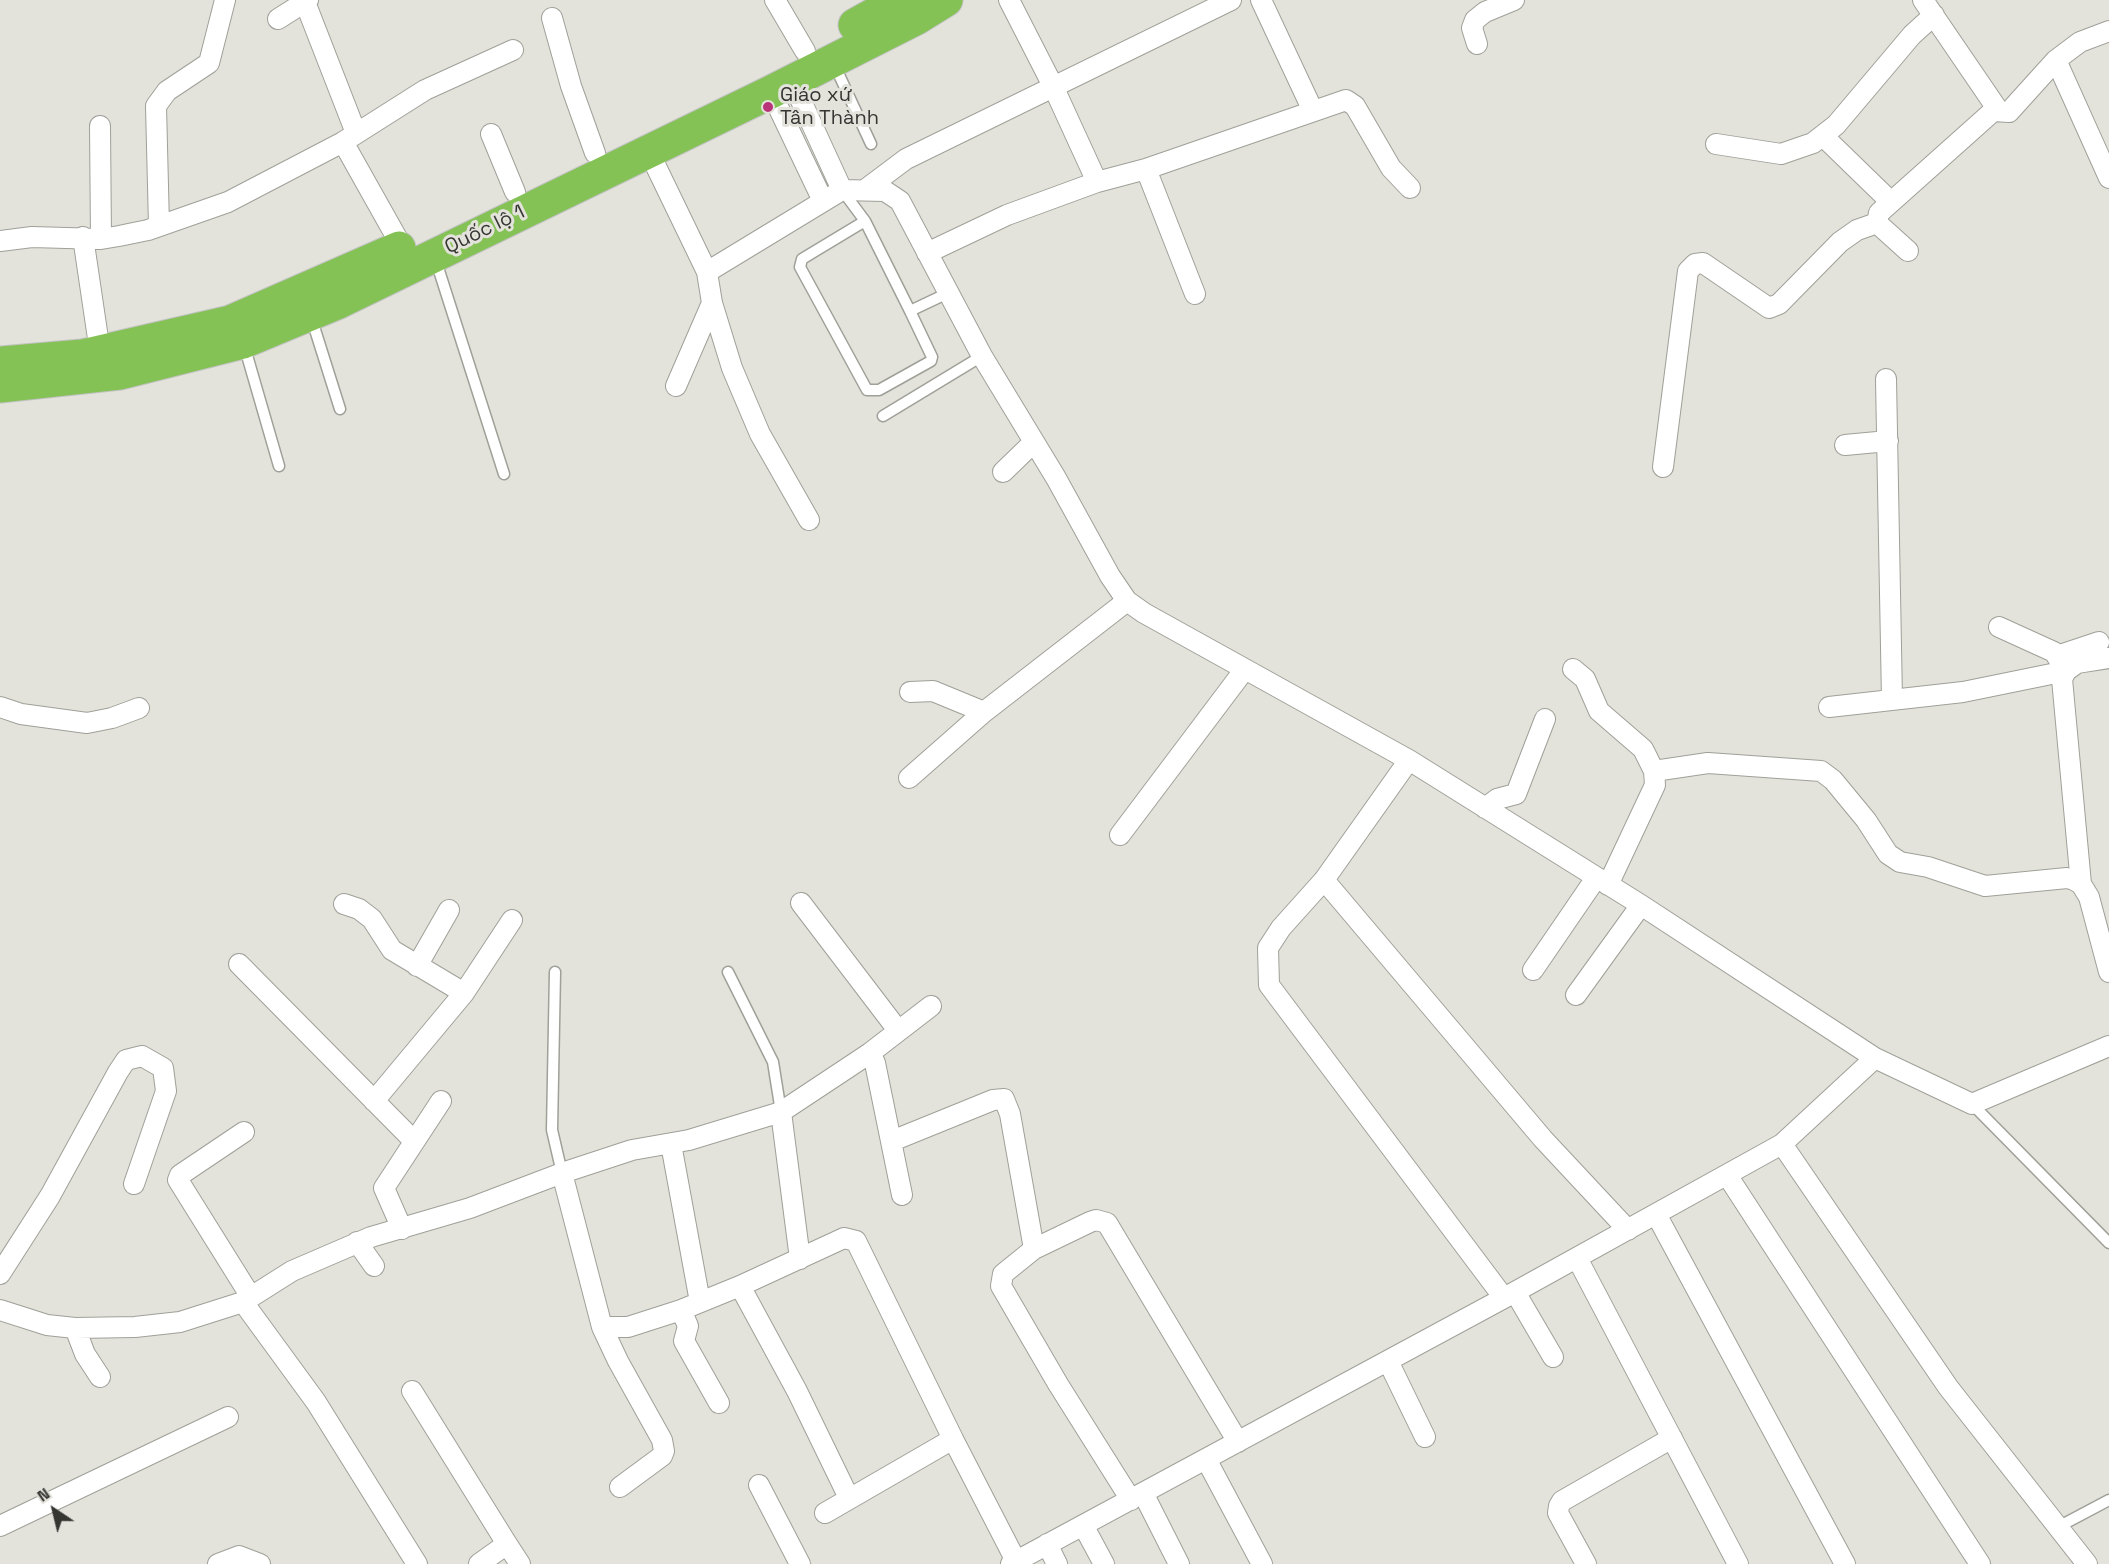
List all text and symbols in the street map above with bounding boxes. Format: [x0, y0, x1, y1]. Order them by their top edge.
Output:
place label: Giáo xứ Tân Thành [780, 84, 879, 131]
marker: Giáo xứ Tân Thành [761, 100, 775, 114]
street label: Quốc lộ 1 [441, 200, 529, 260]
north arrow [24, 1480, 84, 1540]
text: N [33, 1483, 54, 1507]

